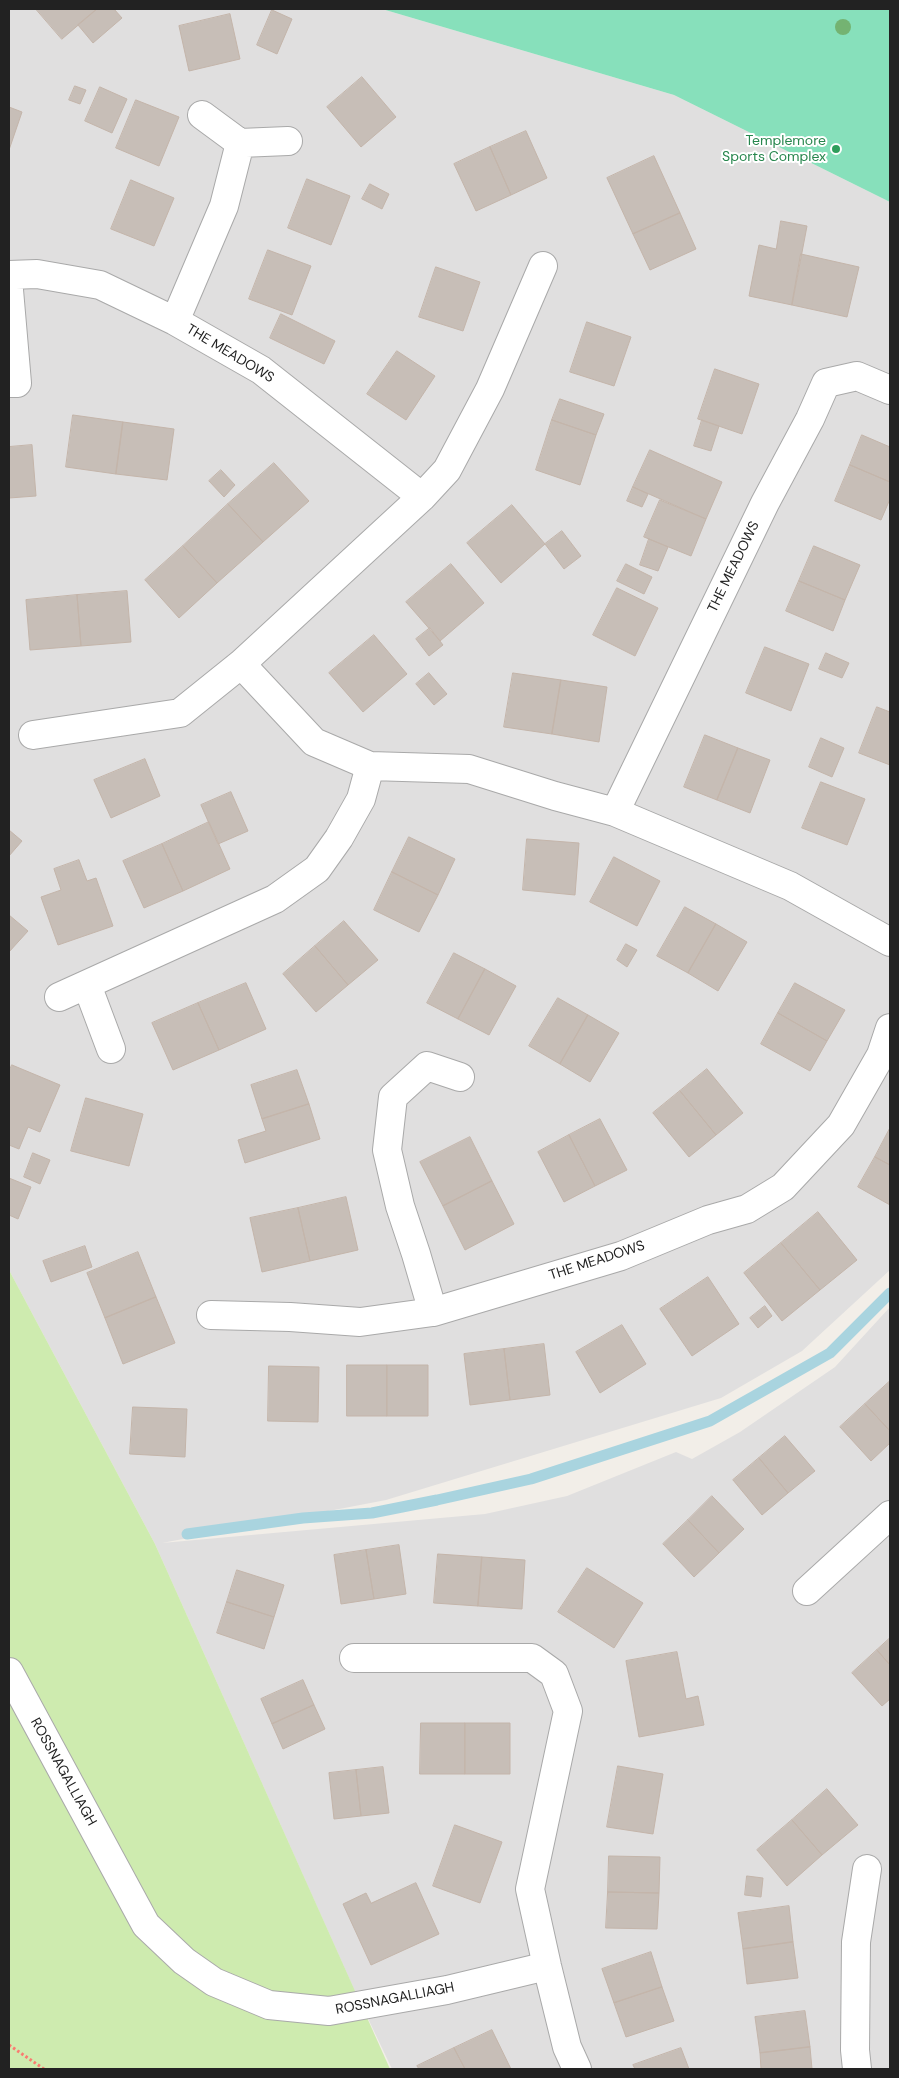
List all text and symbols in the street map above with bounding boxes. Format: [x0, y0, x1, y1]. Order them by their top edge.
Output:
place label: Templemore Sports Complex [722, 133, 826, 166]
marker: Templemore Sports Complex [830, 143, 842, 155]
street label: THE MEADOWS [183, 321, 277, 387]
street label: THE MEADOWS [705, 519, 763, 615]
street label: THE MEADOWS [547, 1238, 647, 1284]
street label: ROSSNAGALLIAGH [26, 1715, 100, 1829]
street label: ROSSNAGALLIAGH [334, 1979, 456, 2019]

